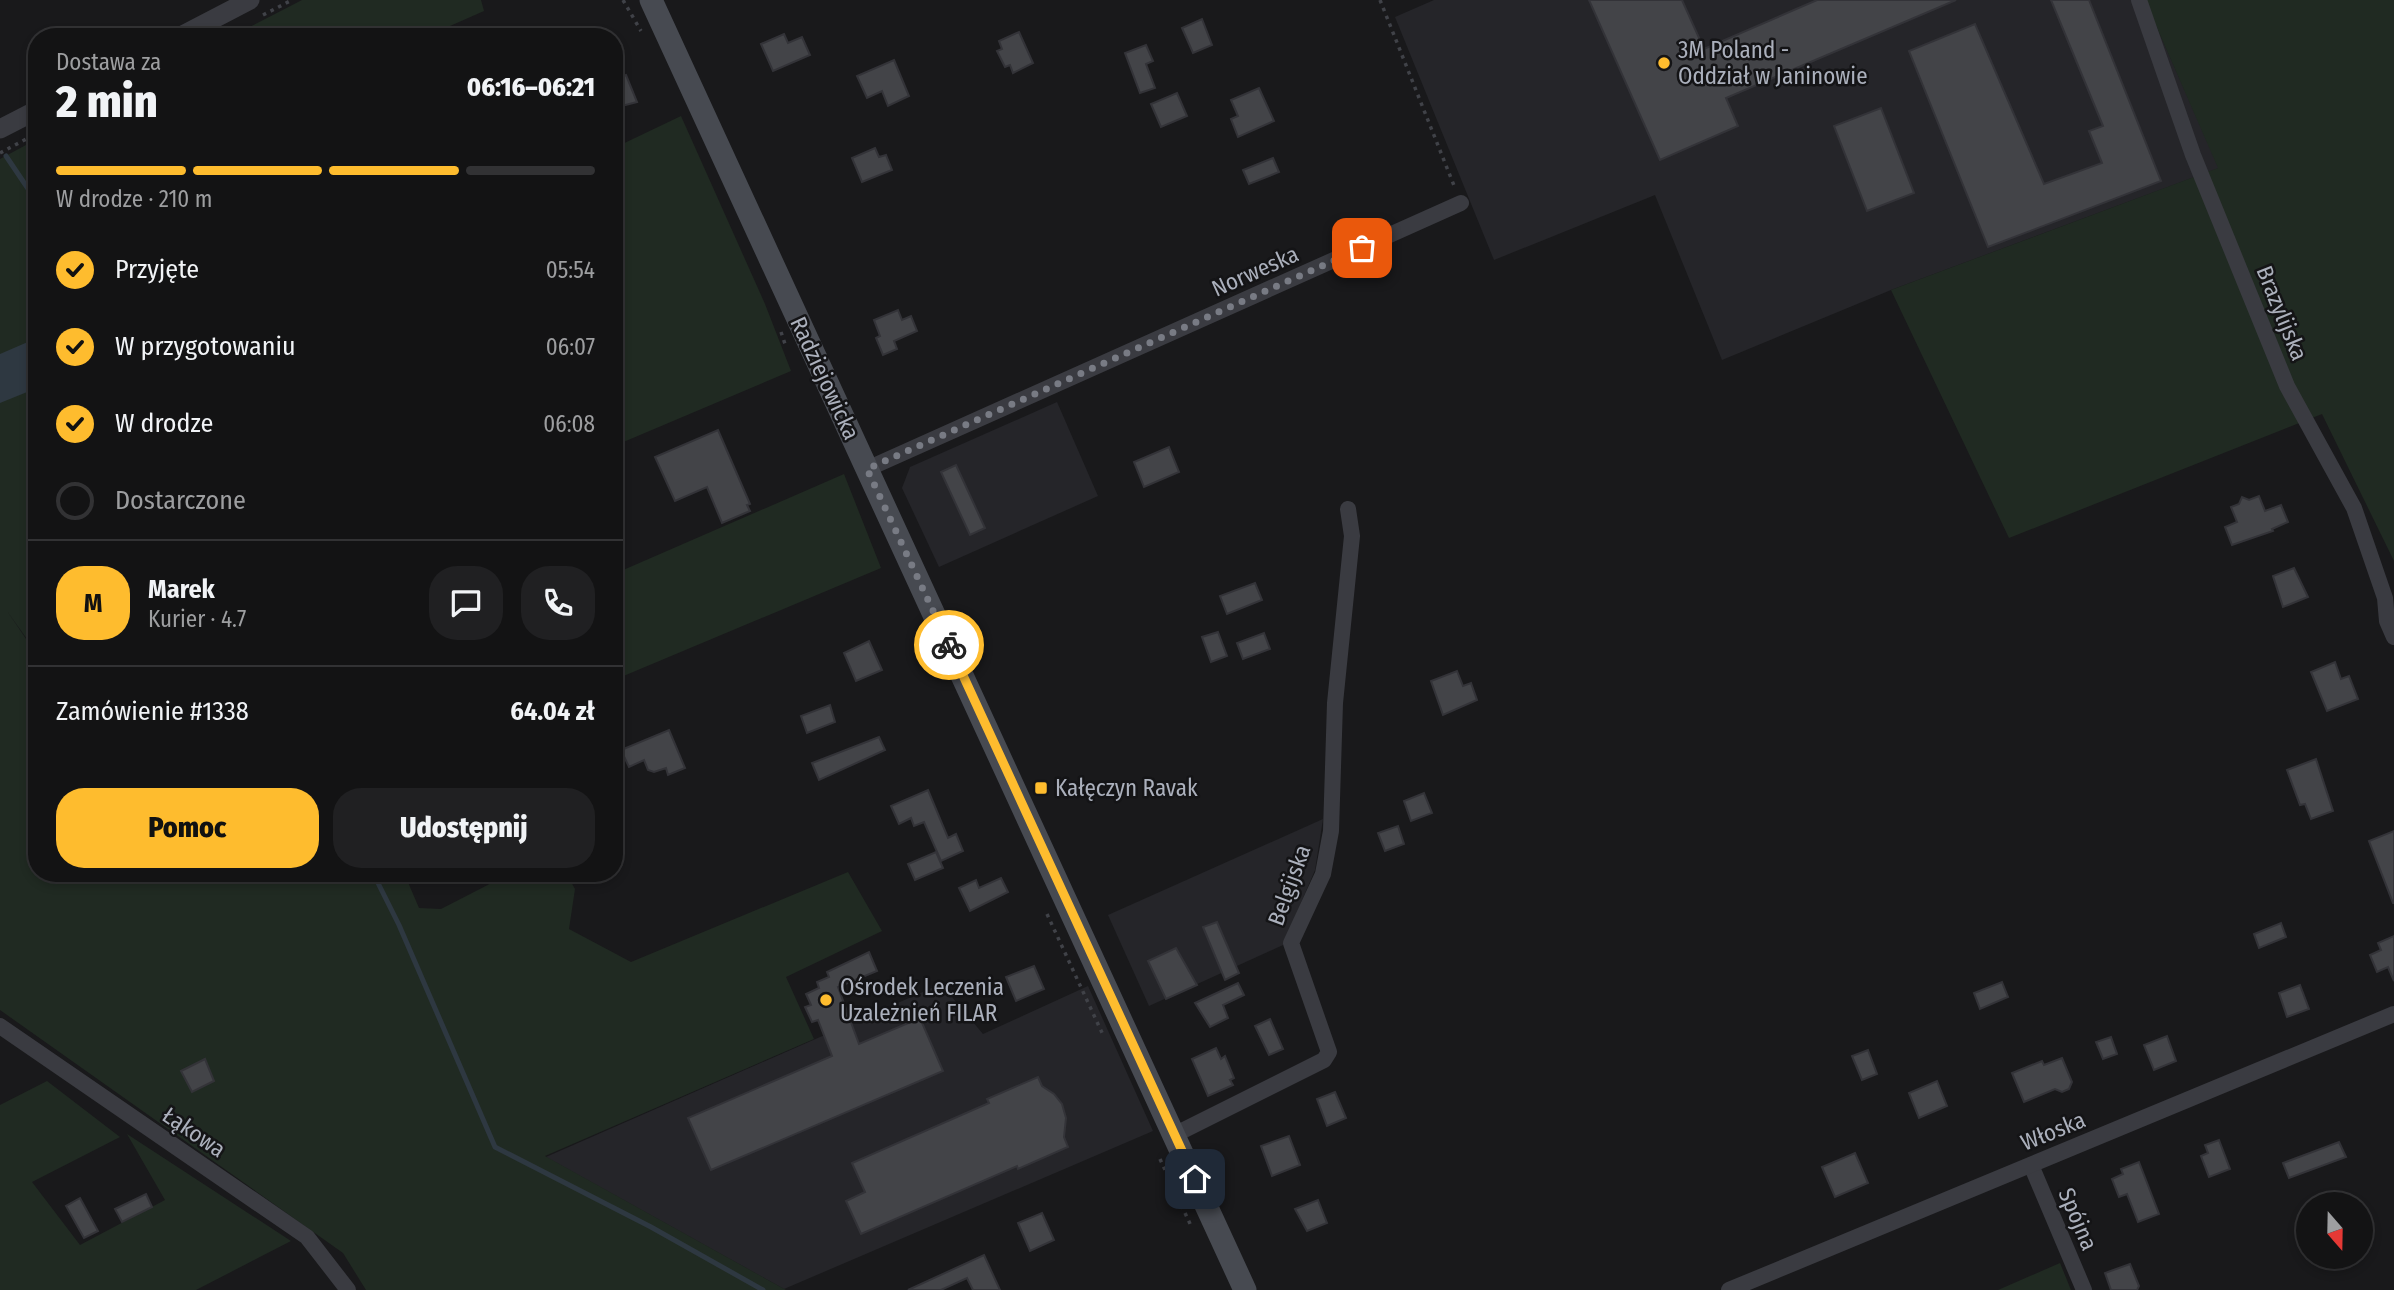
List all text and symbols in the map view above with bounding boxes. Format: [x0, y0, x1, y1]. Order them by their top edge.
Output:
place label: 3M Poland - Oddział w Janinowie [1678, 36, 1868, 90]
text: Dostawa za [56, 48, 161, 76]
marker: 3M Poland - Oddział w Janinowie [1656, 55, 1672, 71]
text: 06:16–06:21 [467, 72, 595, 103]
text: 2 min [56, 74, 158, 129]
text: W drodze · 210 m [56, 185, 212, 213]
pin [1332, 218, 1392, 278]
icon: bag [1343, 229, 1381, 267]
street label: Norweska [1207, 240, 1303, 302]
icon: check [56, 251, 94, 289]
text: Przyjęte [115, 254, 199, 285]
text: 05:54 [546, 256, 595, 284]
street label: Brazylijska [2250, 262, 2314, 364]
street label: Radziejowicka [784, 312, 866, 444]
icon: check [56, 328, 94, 366]
text: W przygotowaniu [115, 331, 296, 362]
text: 06:07 [546, 333, 595, 361]
icon: check [56, 405, 94, 443]
text: W drodze [115, 408, 213, 439]
text: 06:08 [543, 410, 595, 438]
text: Dostarczone [115, 485, 246, 516]
button: chat [429, 566, 503, 640]
button: phone [521, 566, 595, 640]
text: Marek [148, 574, 215, 605]
text: M [84, 588, 102, 619]
text: Kurier · 4.7 [148, 605, 246, 633]
courier [914, 610, 984, 680]
icon: bike [930, 626, 968, 664]
text: Zamówienie #1338 [56, 696, 249, 727]
text: 64.04 zł [510, 696, 595, 727]
place label: Kałęczyn Ravak [1055, 774, 1198, 802]
marker: Kałęczyn Ravak [1033, 780, 1049, 796]
button: Pomoc [56, 788, 319, 868]
button: Udostępnij [333, 788, 595, 868]
street label: Belgijska [1261, 841, 1317, 929]
place label: Ośrodek Leczenia Uzależnień FILAR [840, 973, 1004, 1027]
marker: Ośrodek Leczenia Uzależnień FILAR [818, 992, 834, 1008]
street label: Łąkowa [157, 1101, 231, 1163]
street label: Włoska [2017, 1105, 2089, 1157]
pin [1165, 1149, 1225, 1209]
icon: home [1176, 1160, 1214, 1198]
street label: Spójna [2052, 1184, 2104, 1254]
north arrow [2296, 1192, 2373, 1269]
map controls [2296, 1192, 2373, 1269]

